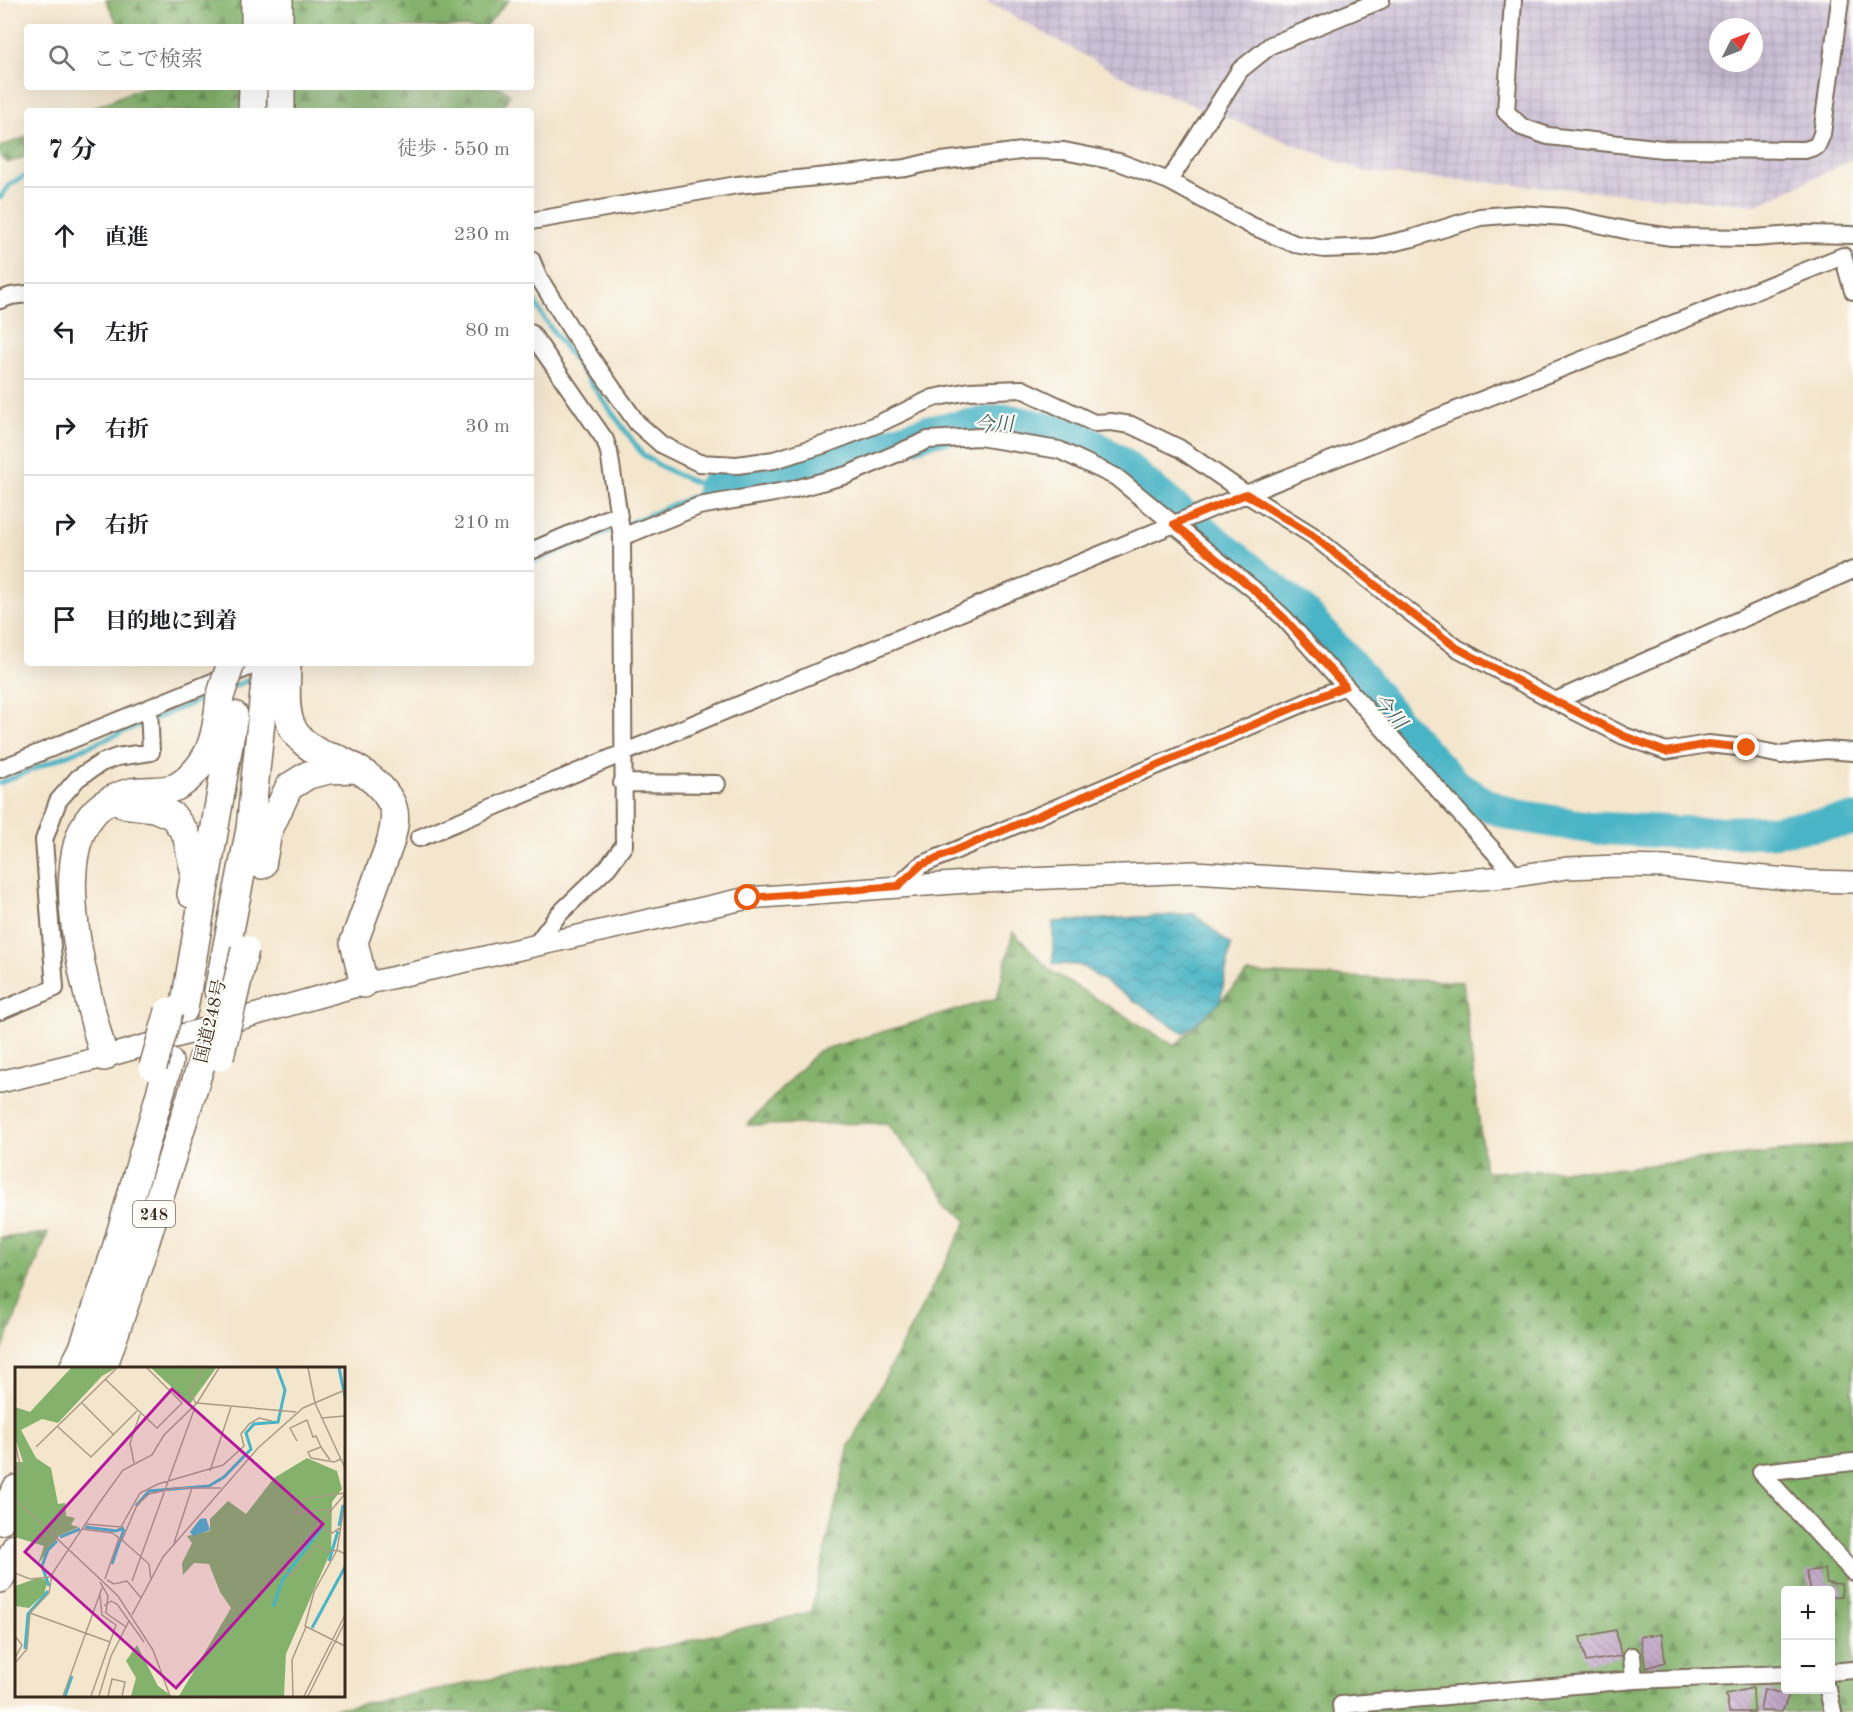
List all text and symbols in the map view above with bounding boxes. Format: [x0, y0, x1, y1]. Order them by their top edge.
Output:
north arrow [1709, 18, 1763, 72]
search box [24, 24, 534, 90]
icon: search [45, 41, 78, 74]
text: ここで検索 [93, 49, 203, 71]
text: 7 分 [48, 138, 96, 164]
text: 徒歩 · 550 m [397, 140, 510, 160]
icon: ahead [48, 219, 81, 252]
text: 230 m [454, 225, 510, 245]
text: 直進 [105, 227, 149, 249]
icon: left [48, 315, 81, 348]
text: 80 m [465, 321, 510, 341]
text: 左折 [105, 323, 149, 345]
icon: right [48, 411, 81, 444]
water label: 今川 [974, 413, 1016, 436]
text: 30 m [465, 417, 510, 437]
text: 右折 [105, 419, 149, 441]
icon: right [48, 507, 81, 540]
text: 210 m [454, 513, 510, 533]
text: 右折 [105, 515, 149, 537]
icon: arrive [48, 603, 81, 636]
text: 目的地に到着 [105, 611, 237, 633]
water label: 今川 [1368, 689, 1413, 735]
route end [1733, 734, 1759, 760]
route start [734, 884, 760, 910]
street label: 国道248号 [191, 977, 229, 1065]
road number: 248 [133, 1201, 175, 1227]
inset map [15, 1367, 345, 1697]
map controls [1781, 1586, 1835, 1694]
button: + [1781, 1586, 1835, 1640]
button: − [1781, 1640, 1835, 1694]

